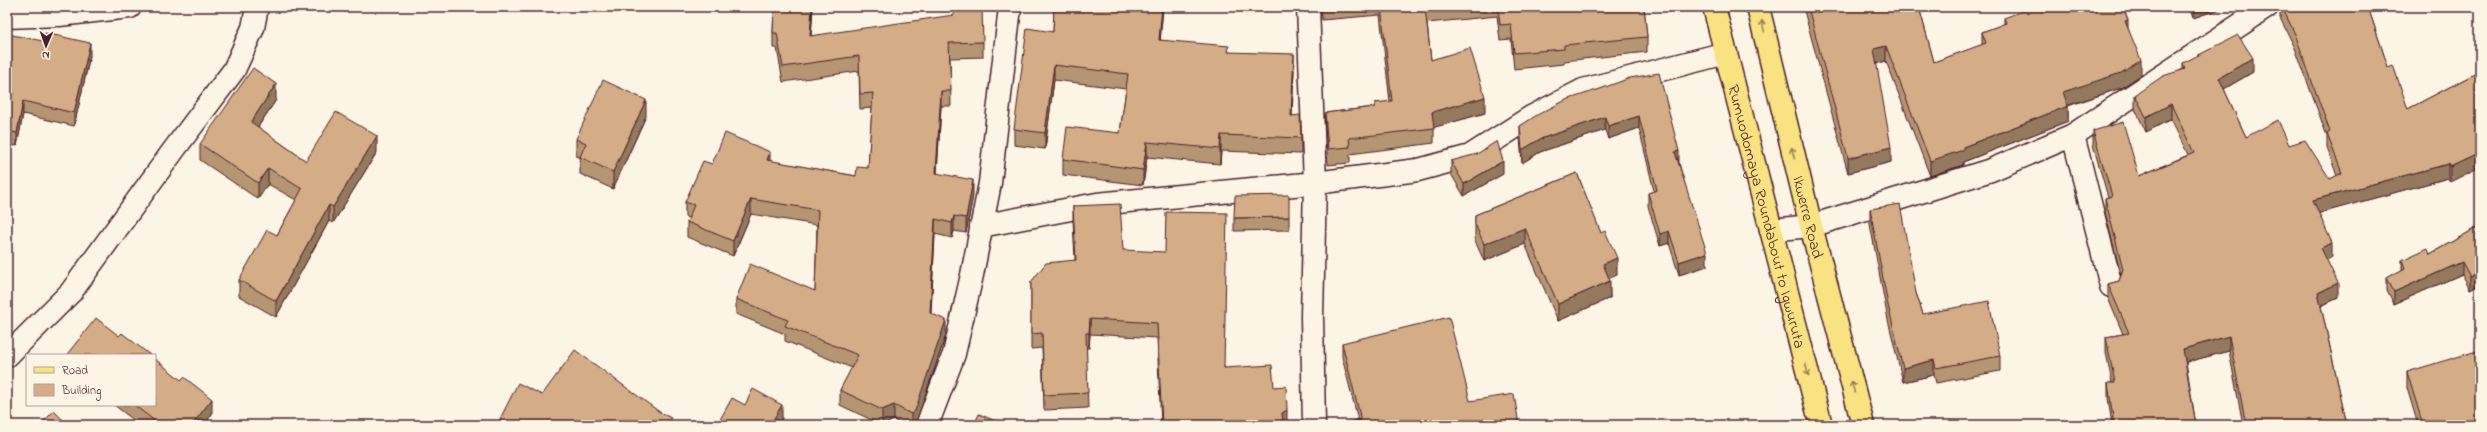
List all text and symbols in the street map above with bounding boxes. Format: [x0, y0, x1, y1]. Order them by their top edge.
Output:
one-way arrow [1759, 20, 1766, 33]
north arrow [26, 26, 66, 66]
text: N [42, 47, 50, 63]
street label: Rumuodomaya Roundabout to Igwuruta [1720, 82, 1811, 351]
one-way arrow [1789, 147, 1797, 160]
street label: Ikwerre Road [1785, 174, 1829, 261]
legend [26, 354, 156, 406]
text: Road [62, 362, 88, 380]
one-way arrow [1804, 363, 1811, 376]
one-way arrow [1849, 381, 1856, 394]
text: Building [61, 382, 101, 401]

